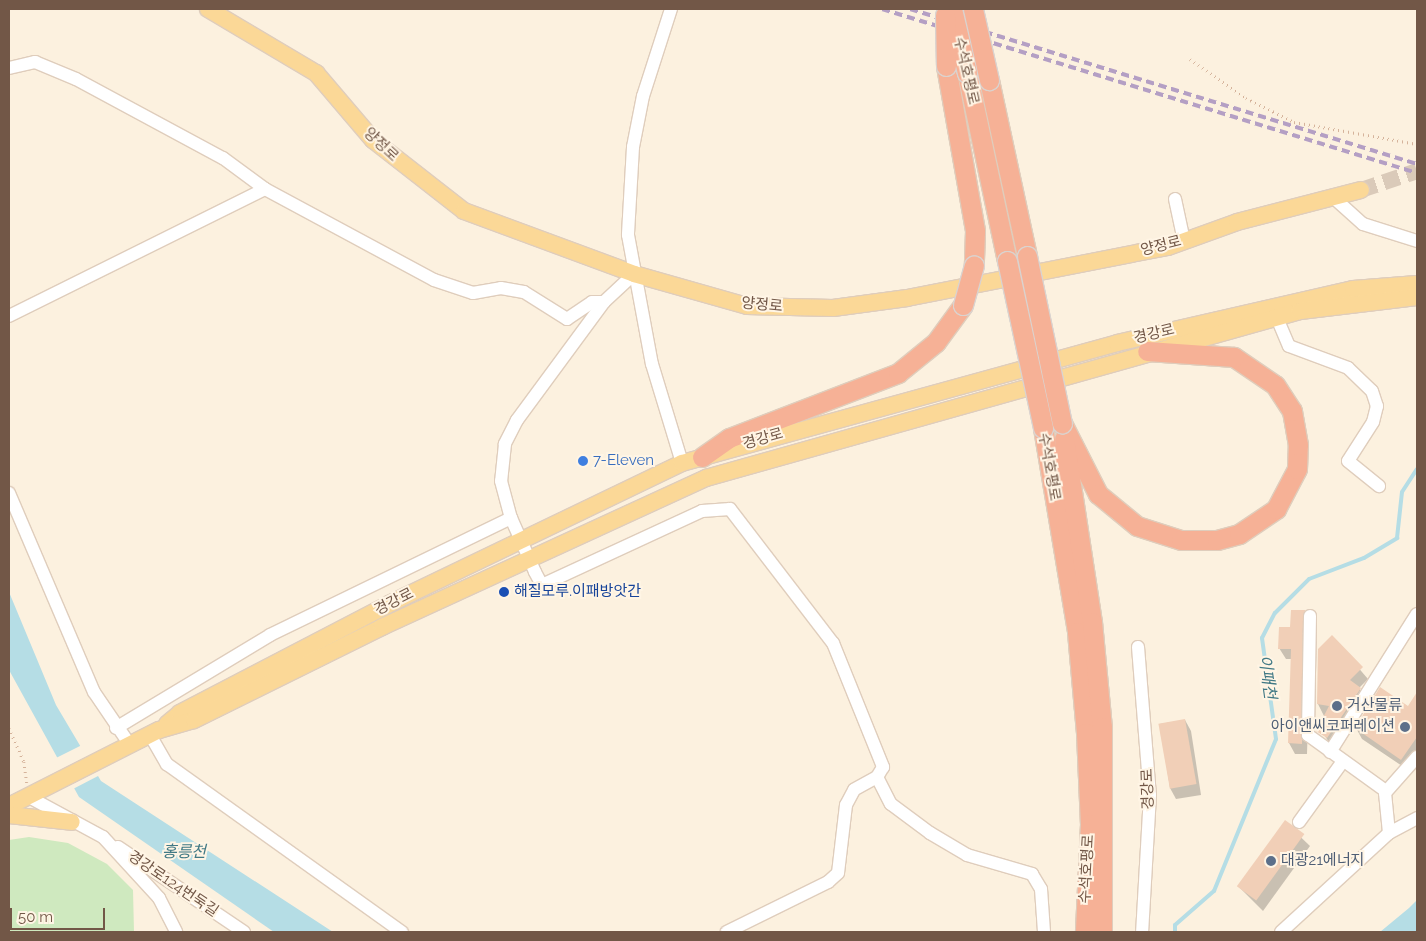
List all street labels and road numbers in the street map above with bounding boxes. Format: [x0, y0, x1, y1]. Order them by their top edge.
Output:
street label: 수석호평로 [949, 35, 983, 107]
street label: 양정로 [360, 124, 402, 166]
street label: 양정로 [1139, 232, 1183, 260]
street label: 양정로 [741, 294, 783, 316]
street label: 경강로 [1132, 321, 1176, 347]
street label: 경강로 [741, 425, 785, 453]
street label: 수석호평로 [1034, 431, 1064, 503]
street label: 경강로 [371, 585, 417, 619]
street label: 경강로 [1138, 768, 1158, 810]
street label: 수석호평로 [1076, 834, 1098, 904]
street label: 경강로124번둑길 [124, 847, 222, 921]

